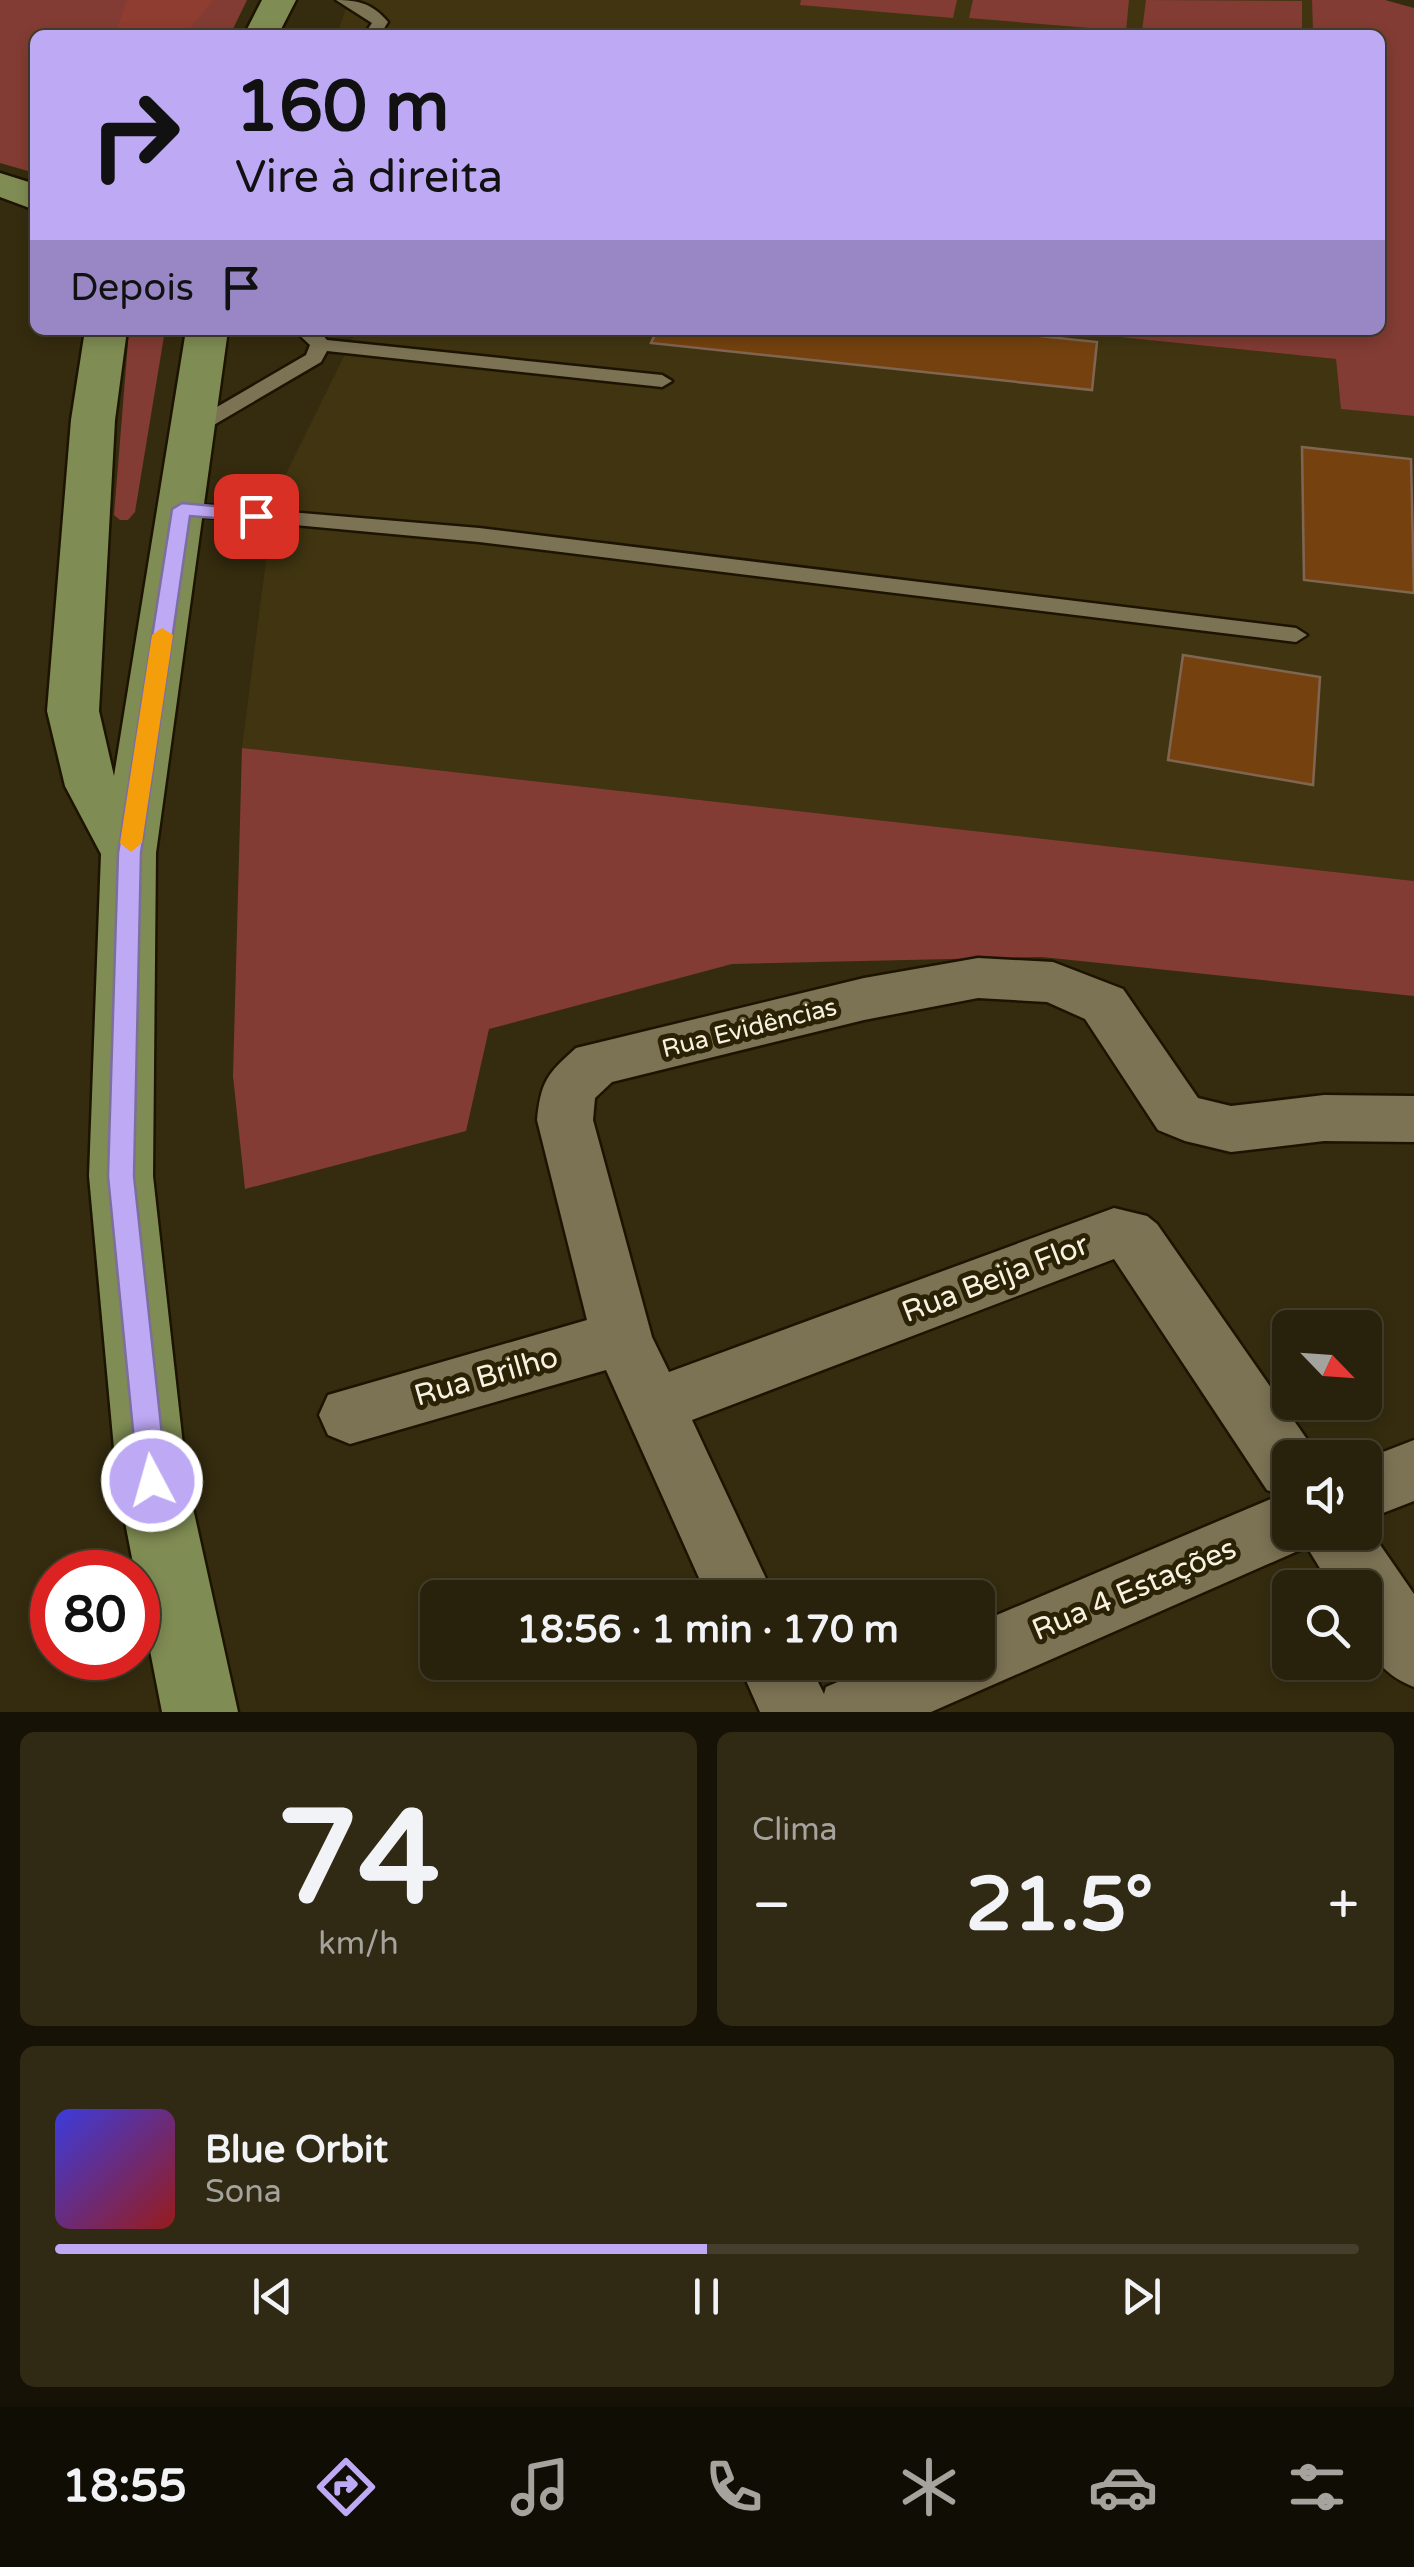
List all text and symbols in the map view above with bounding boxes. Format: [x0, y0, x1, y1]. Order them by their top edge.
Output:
text: 160 m [235, 66, 449, 150]
icon: right [70, 70, 200, 200]
text: Vire à direita [235, 151, 503, 205]
icon: arrive [214, 260, 269, 315]
text: Depois [70, 265, 194, 311]
pin [214, 474, 299, 559]
icon: arrive [229, 489, 284, 544]
street label: Rua Evidências [659, 992, 840, 1064]
street label: Rua Beija Flor [897, 1226, 1094, 1331]
north arrow [1272, 1310, 1382, 1420]
map controls [1272, 1310, 1382, 1680]
street label: Rua Brilho [410, 1338, 562, 1415]
position arrow [100, 1429, 204, 1533]
button: sound [1272, 1440, 1382, 1550]
street label: Rua 4 Estações [1027, 1530, 1242, 1649]
speed limit sign: 80 [30, 1550, 160, 1680]
button: search [1272, 1570, 1382, 1680]
text: 18:56 · 1 min · 170 m [516, 1607, 899, 1653]
text: 74 [277, 1782, 440, 1938]
text: Clima [752, 1811, 838, 1849]
text: 21.5° [966, 1860, 1153, 1950]
text: − [752, 1873, 791, 1939]
text: + [1328, 1873, 1359, 1939]
text: km/h [318, 1925, 399, 1963]
text: Blue Orbit [205, 2127, 388, 2173]
text: Sona [205, 2173, 282, 2211]
icon: previous [245, 2269, 300, 2324]
icon: pause [679, 2269, 734, 2324]
icon: next [1114, 2269, 1169, 2324]
icon: directions [311, 2452, 381, 2522]
icon: music [505, 2452, 575, 2522]
icon: phone [699, 2452, 769, 2522]
icon: climate [894, 2452, 964, 2522]
icon: car [1088, 2452, 1158, 2522]
icon: filters [1282, 2452, 1352, 2522]
text: 18:55 [62, 2460, 187, 2514]

